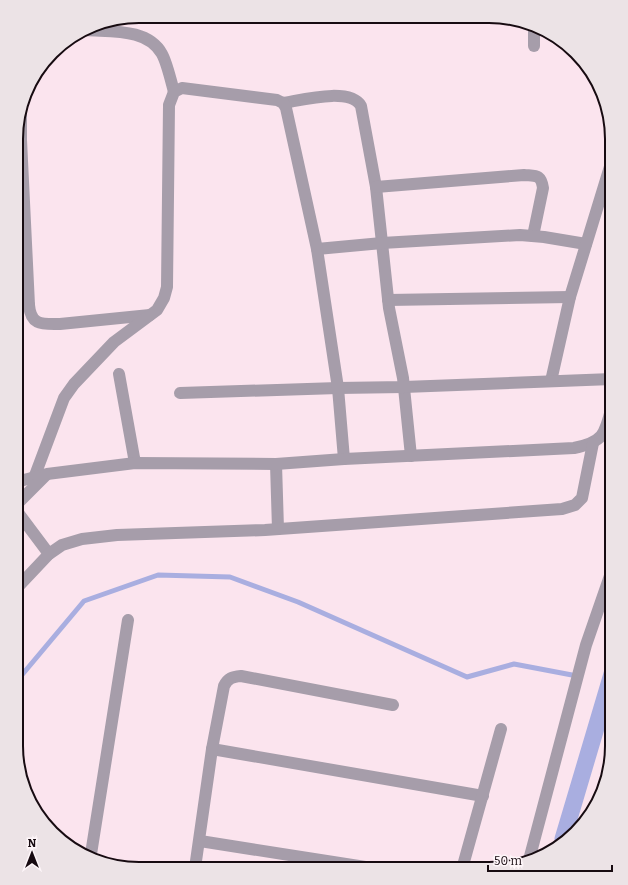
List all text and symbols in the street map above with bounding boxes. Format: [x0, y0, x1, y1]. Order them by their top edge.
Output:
north arrow [12, 833, 52, 873]
text: N [28, 837, 37, 850]
scale bar [488, 847, 612, 873]
text: 50 m [494, 854, 523, 868]

